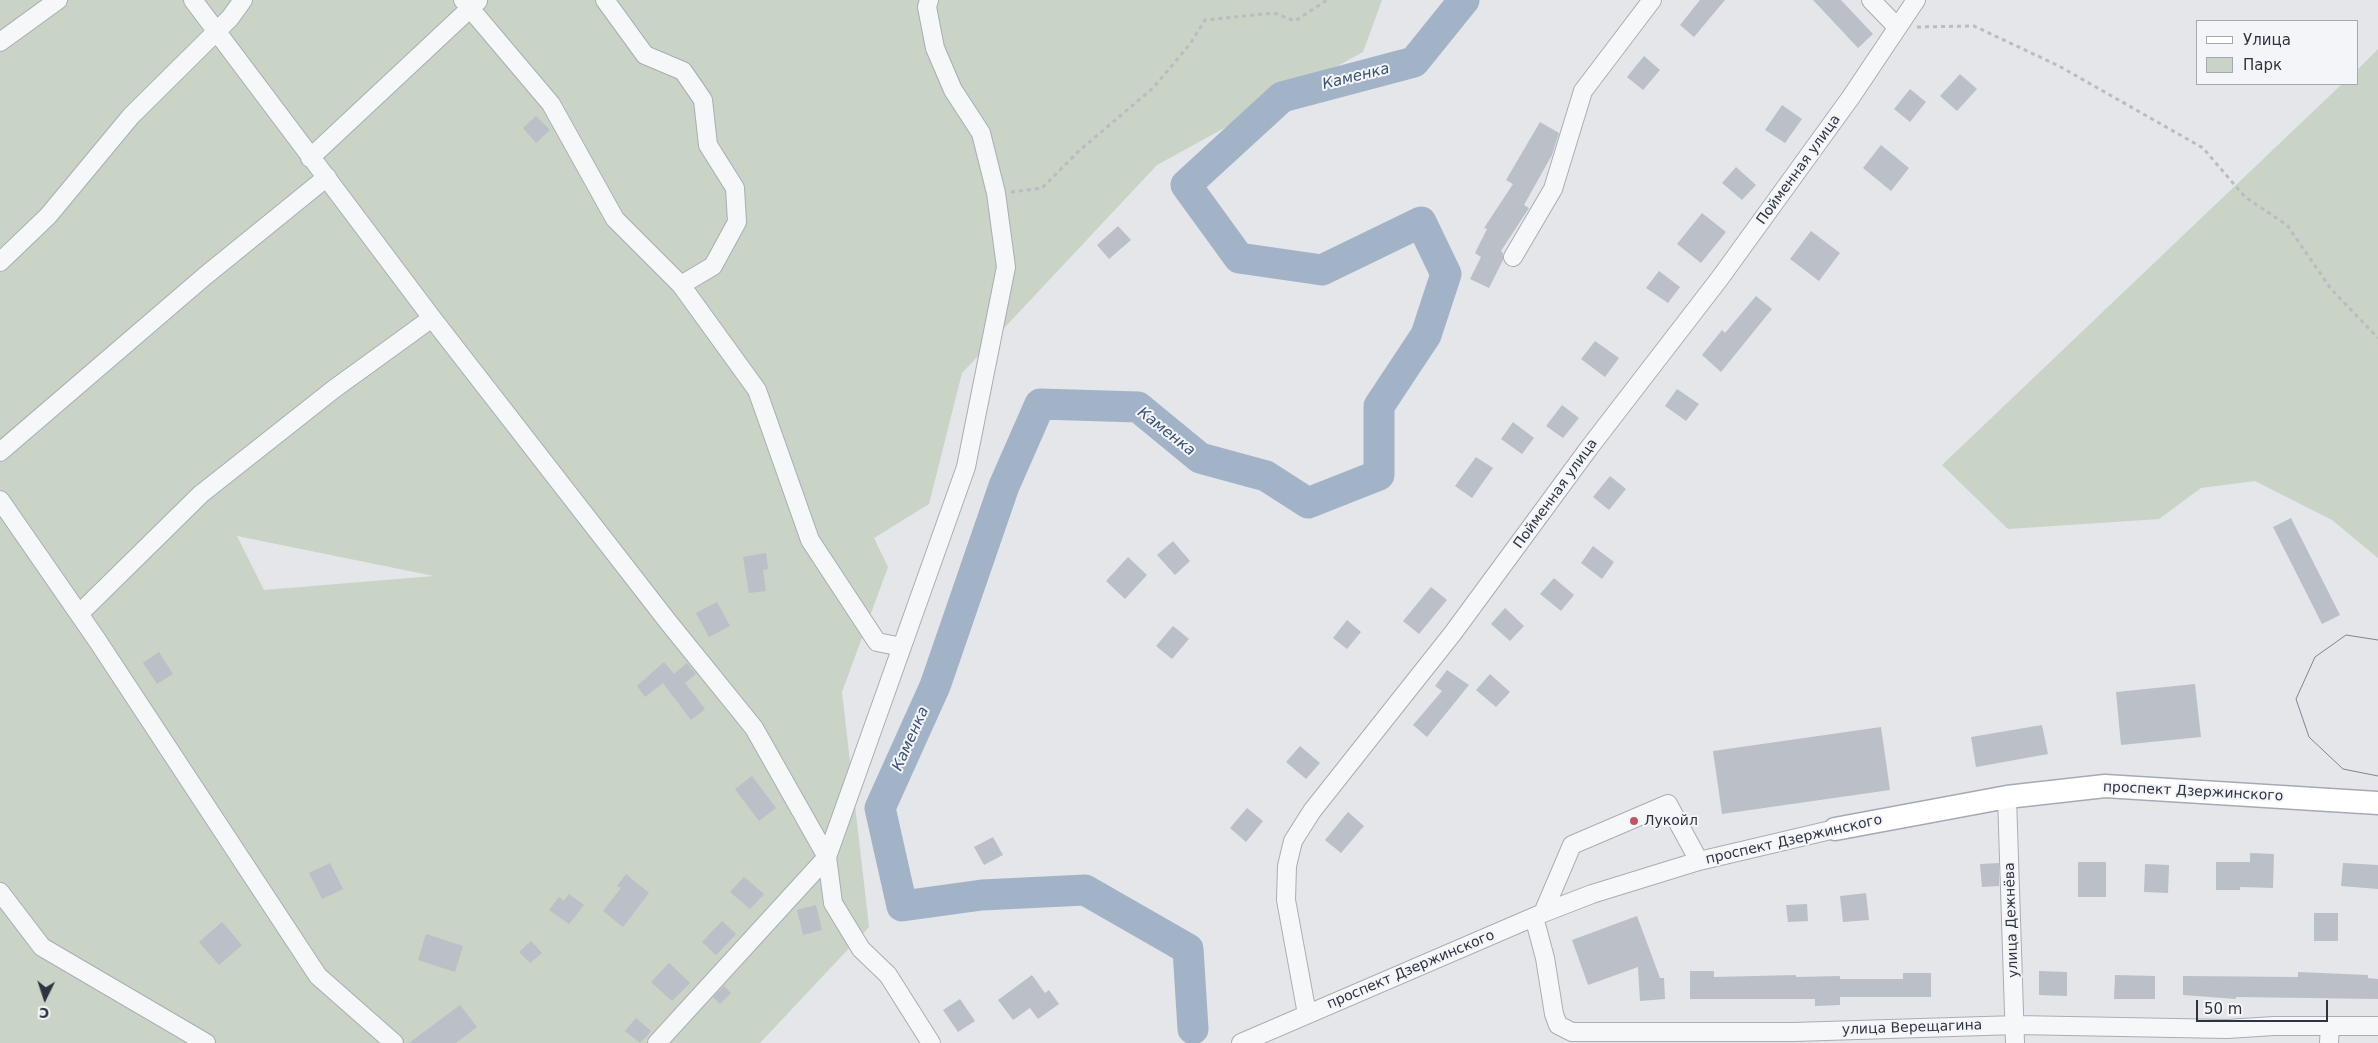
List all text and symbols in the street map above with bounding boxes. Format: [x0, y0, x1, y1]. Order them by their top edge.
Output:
legend [2196, 20, 2358, 85]
text: Улица [2243, 31, 2291, 49]
text: Парк [2243, 56, 2282, 74]
water label: Каменка [1321, 60, 1391, 94]
street label: Пойменная улица [1754, 112, 1844, 228]
water label: Каменка [1133, 404, 1199, 460]
street label: Пойменная улица [1511, 436, 1601, 552]
water label: Каменка [889, 704, 933, 774]
street label: проспект Дзержинского [2102, 779, 2284, 805]
street label: проспект Дзержинского [1704, 812, 1884, 868]
place label: Лукойл [1644, 813, 1698, 829]
marker: Лукойл [1628, 815, 1640, 827]
street label: улица Дежнёва [2002, 862, 2022, 978]
street label: проспект Дзержинского [1325, 927, 1497, 1013]
north arrow [20, 973, 70, 1023]
scale bar [2198, 990, 2330, 1022]
text: 50 m [2204, 1000, 2242, 1018]
text: С [38, 1005, 50, 1021]
street label: улица Верещагина [1841, 1017, 1983, 1039]

